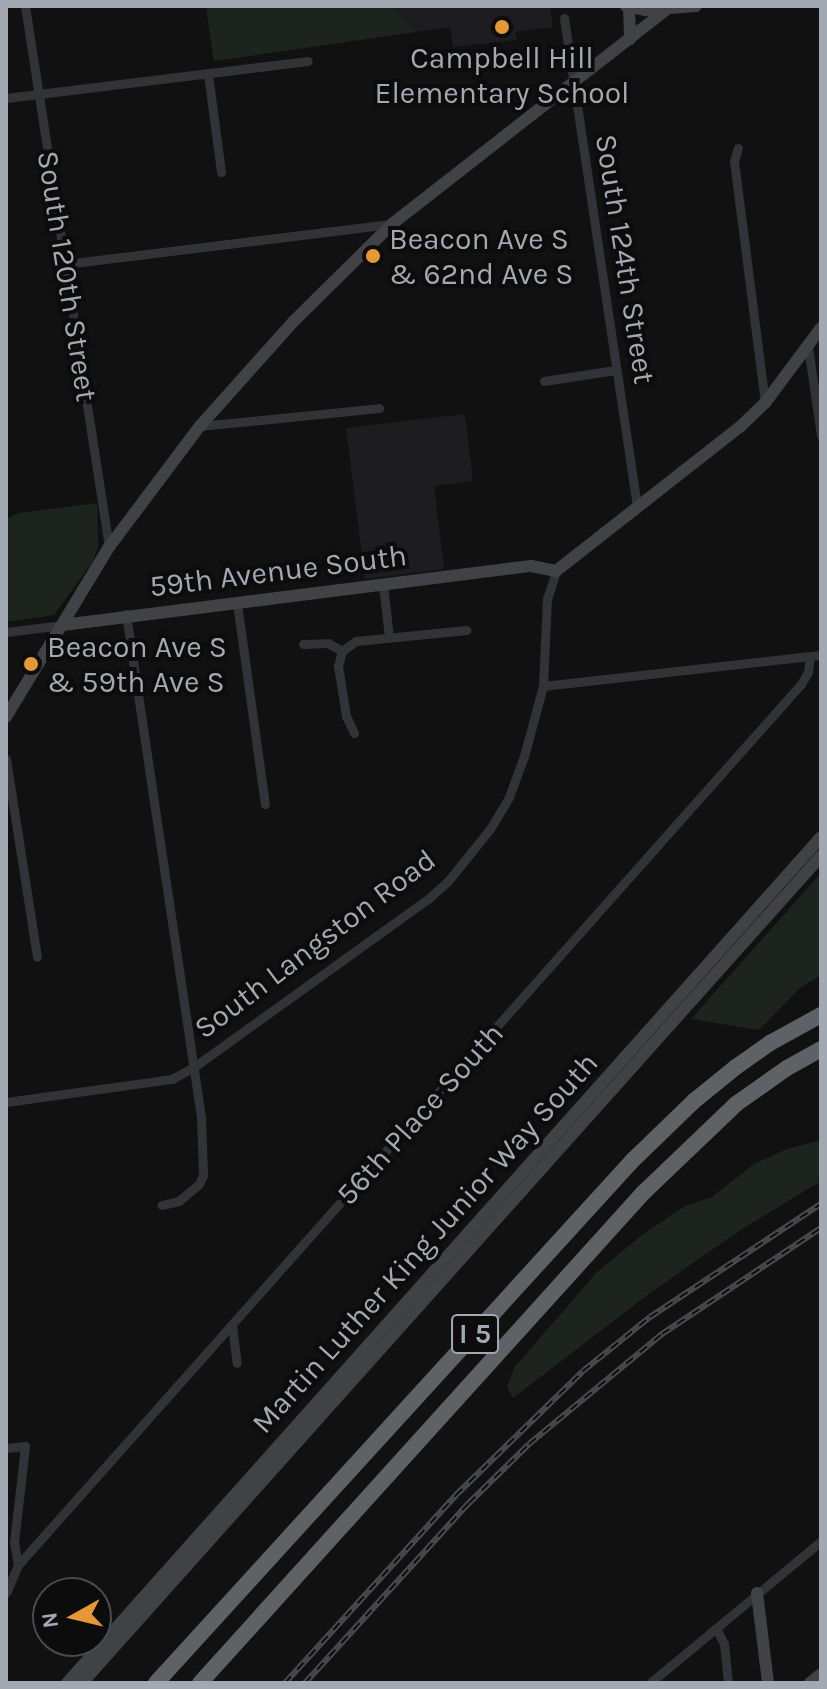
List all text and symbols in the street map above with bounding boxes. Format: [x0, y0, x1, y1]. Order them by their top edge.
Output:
marker: Campbell Hill Elementary School [493, 18, 511, 36]
place label: Campbell Hill Elementary School [375, 40, 629, 110]
street label: South 124th Street [588, 132, 662, 386]
street label: South 120th Street [29, 148, 105, 404]
place label: Beacon Ave S & 62nd Ave S [389, 221, 573, 292]
marker: Beacon Ave S & 62nd Ave S [364, 247, 382, 265]
street label: 59th Avenue South [147, 537, 409, 605]
place label: Beacon Ave S & 59th Ave S [47, 629, 227, 700]
marker: Beacon Ave S & 59th Ave S [22, 655, 40, 673]
street label: South Langston Road [187, 842, 443, 1046]
street label: 56th Place South [329, 1016, 511, 1212]
street label: Martin Luther King Junior Way South [244, 1045, 606, 1441]
road number: I 5 [451, 1310, 499, 1358]
north arrow [32, 1577, 112, 1657]
text: N [36, 1610, 64, 1630]

